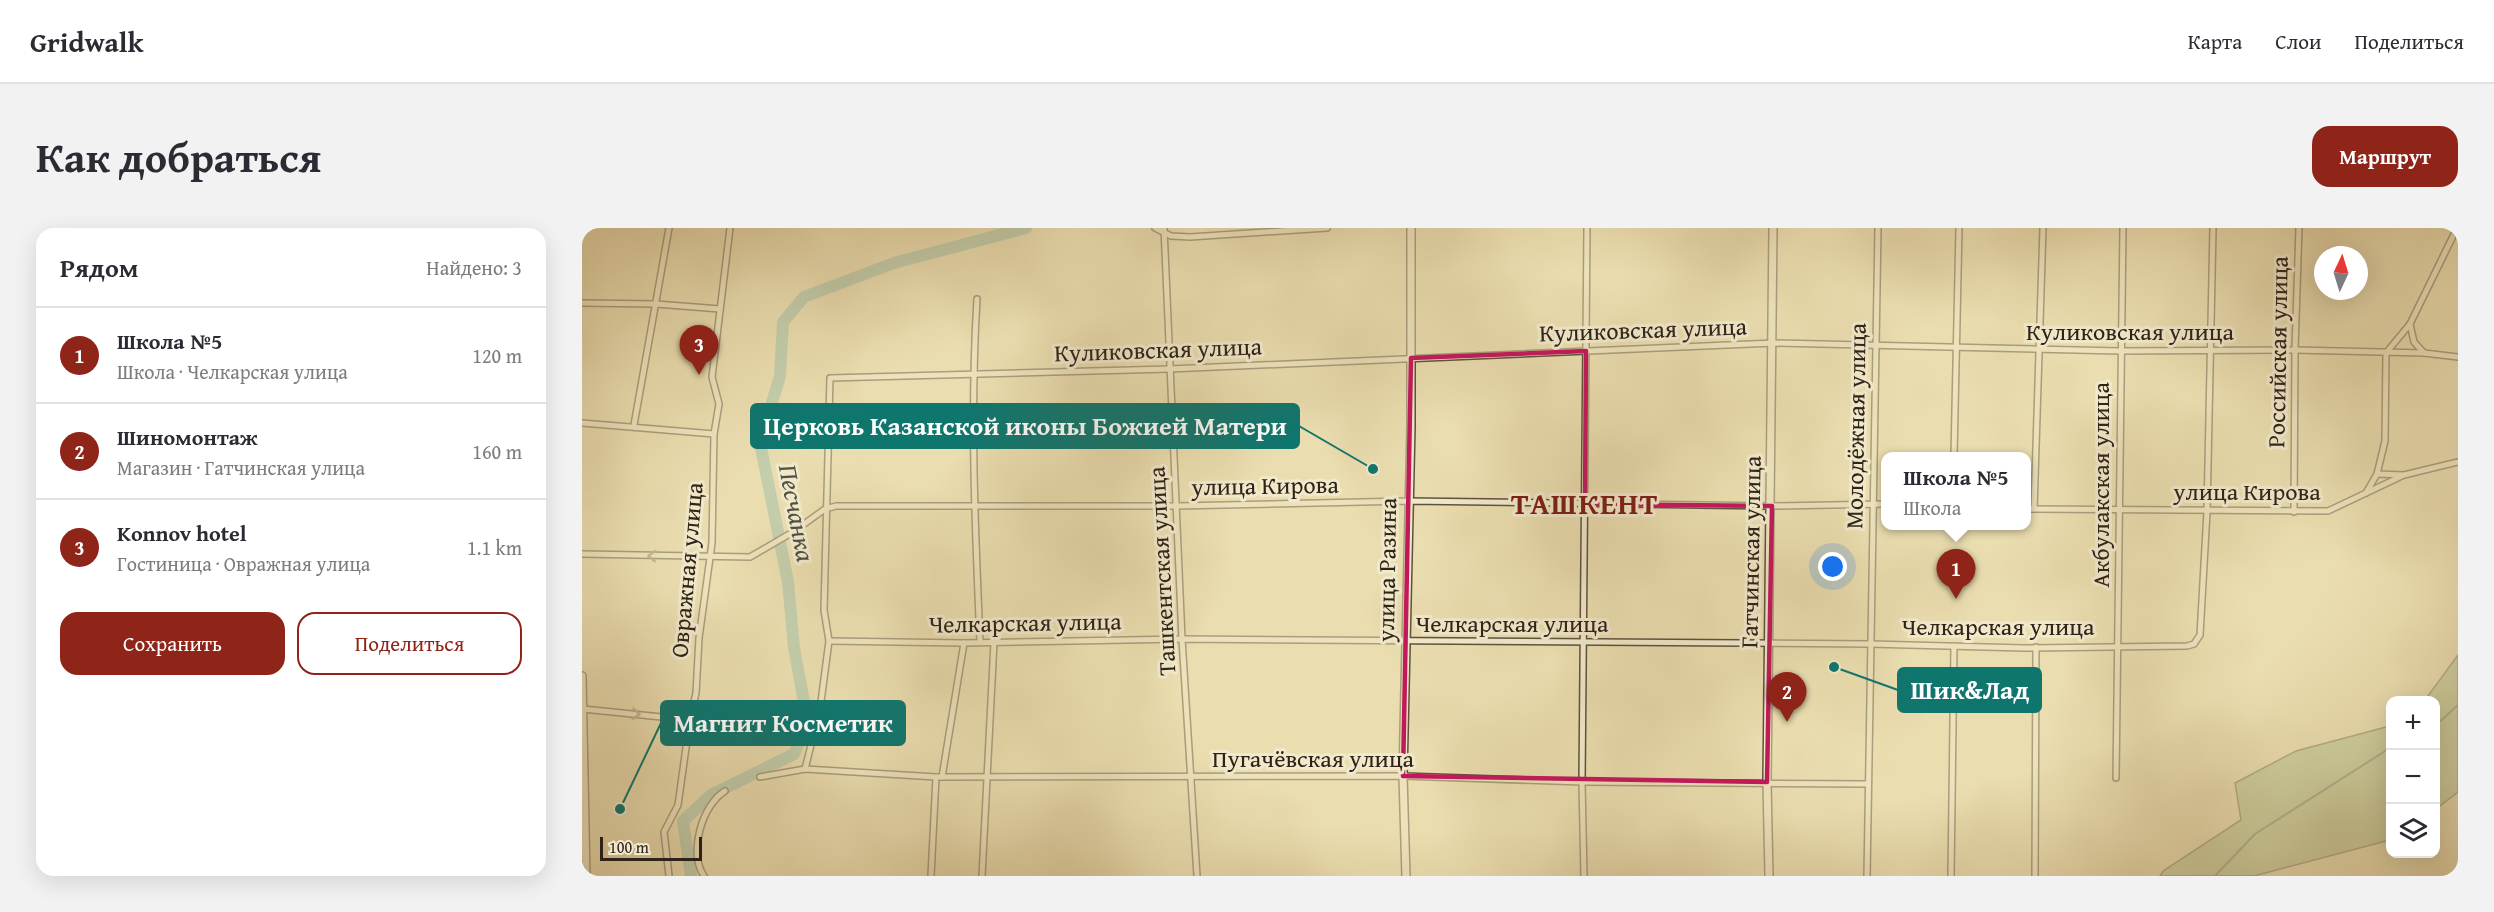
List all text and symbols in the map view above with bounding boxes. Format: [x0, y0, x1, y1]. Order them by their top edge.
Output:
text: Gridwalk [30, 21, 143, 62]
text: Карта [2188, 26, 2242, 57]
text: Слои [2275, 26, 2321, 57]
text: Поделиться [2354, 26, 2464, 57]
text: Как добраться [36, 126, 321, 187]
button: Маршрут [2312, 126, 2458, 187]
north arrow [2314, 246, 2368, 300]
text: Рядом [60, 248, 138, 287]
text: Найдено: 3 [426, 253, 522, 282]
street label: Российская улица [2258, 255, 2297, 448]
street label: Куликовская улица [1539, 308, 1748, 351]
street label: Куликовская улица [2026, 314, 2234, 349]
street label: Молодёжная улица [1836, 322, 1875, 529]
text: Школа №5 [117, 325, 222, 357]
pin: 3 [680, 326, 718, 375]
street label: Куликовская улица [1054, 328, 1263, 371]
text: 1 [74, 341, 85, 370]
text: 120 m [472, 341, 522, 370]
text: Школа · Челкарская улица [117, 357, 348, 386]
street label: Акбулакская улица [2083, 382, 2118, 588]
callout: Церковь Казанской иконы Божией Матери [751, 404, 1299, 448]
text: Церковь Казанской иконы Божией Матери [763, 406, 1287, 445]
text: Шиномонтаж [117, 421, 257, 453]
text: 2 [74, 437, 85, 466]
text: 160 m [472, 437, 522, 466]
popup [1881, 452, 2031, 530]
text: Магазин · Гатчинская улица [117, 453, 365, 482]
street label: Гатчинская улица [1731, 455, 1770, 649]
water label: Песчанка [769, 461, 826, 565]
text: Школа №5 [1903, 461, 2009, 493]
street label: Ташкентская улица [1139, 465, 1184, 676]
street label: улица Кирова [1190, 467, 1340, 504]
street label: улица Кирова [2172, 474, 2321, 509]
street label: Овражная улица [661, 480, 712, 659]
district label: ТАШКЕНТ [1511, 481, 1659, 525]
text: Школа [1903, 493, 1961, 522]
street label: улица Разина [1368, 497, 1405, 644]
text: Konnov hotel [117, 517, 247, 549]
text: 3 [74, 533, 85, 562]
text: 1.1 km [467, 533, 522, 562]
text: Гостиница · Овражная улица [117, 549, 370, 578]
one-way arrow [647, 550, 656, 562]
pin: 1 [1936, 550, 1976, 599]
your location [1818, 552, 1847, 581]
street label: Челкарская улица [928, 603, 1122, 642]
street label: Челкарская улица [1416, 606, 1609, 641]
street label: Челкарская улица [1902, 609, 2095, 644]
button: Сохранить [60, 612, 285, 675]
button: Поделиться [297, 612, 522, 675]
callout: Шик&Лад [1898, 668, 2041, 712]
text: Шик&Лад [1911, 670, 2029, 709]
pin: 2 [1768, 672, 1806, 722]
map controls [2386, 696, 2440, 858]
button: + [2386, 696, 2440, 750]
callout: Магнит Косметик [661, 701, 905, 745]
text: Магнит Косметик [673, 703, 893, 742]
one-way arrow [632, 707, 641, 720]
street label: Пугачёвская улица [1212, 741, 1415, 776]
button: − [2386, 750, 2440, 804]
button: layers [2386, 804, 2440, 858]
scale bar [600, 834, 702, 862]
text: 100 m [609, 835, 649, 859]

